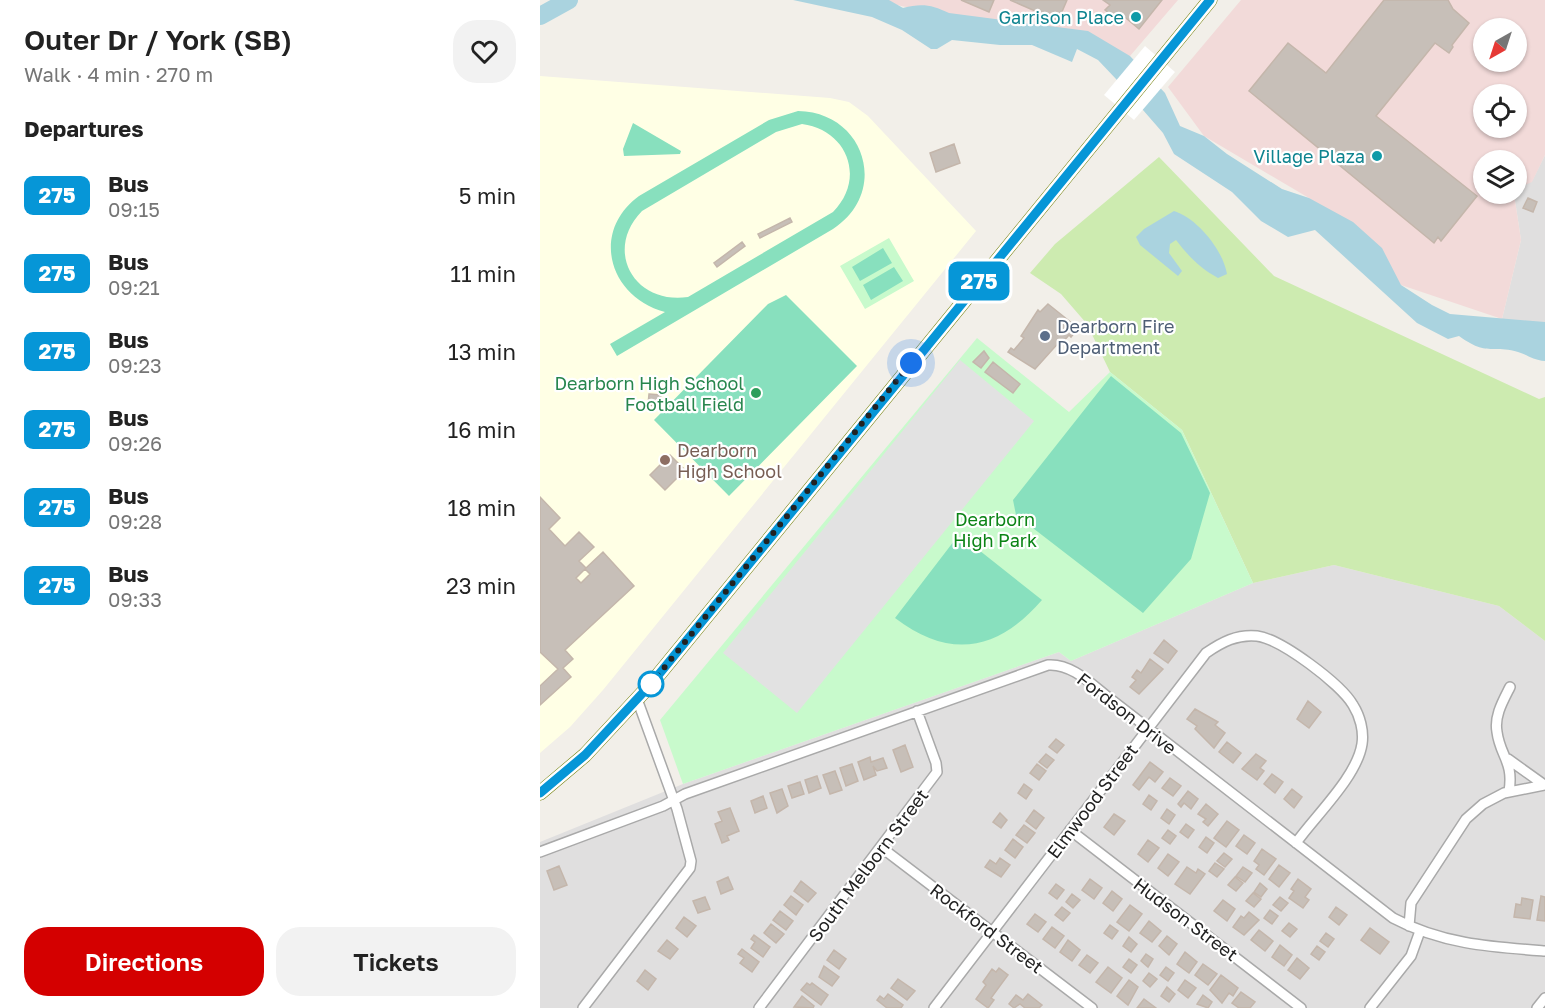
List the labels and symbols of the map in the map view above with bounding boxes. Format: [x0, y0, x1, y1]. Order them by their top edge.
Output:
place label: Garrison Place [998, 6, 1124, 28]
marker: Garrison Place [1129, 10, 1143, 24]
north arrow [1473, 18, 1527, 72]
place label: Village Plaza [1253, 145, 1365, 167]
marker: Village Plaza [1370, 149, 1384, 163]
line badge: 275 [944, 262, 1014, 300]
place label: Dearborn Fire Department [1057, 315, 1175, 358]
marker: Dearborn Fire Department [1038, 329, 1052, 343]
your location [896, 348, 926, 378]
place label: Dearborn High School Football Field [554, 372, 744, 415]
marker: Dearborn High School Football Field [749, 386, 763, 400]
place label: Dearborn High School [677, 439, 782, 482]
marker: Dearborn High School [658, 453, 672, 467]
park label: Dearborn High Park [953, 508, 1037, 551]
street label: Fordson Drive [1073, 667, 1181, 759]
unlabelled marker [638, 671, 664, 697]
street label: Elmwood Street [1042, 740, 1142, 862]
street label: South Melborn Street [803, 784, 933, 946]
street label: Hudson Street [1130, 873, 1242, 965]
street label: Rockford Street [926, 878, 1048, 978]

